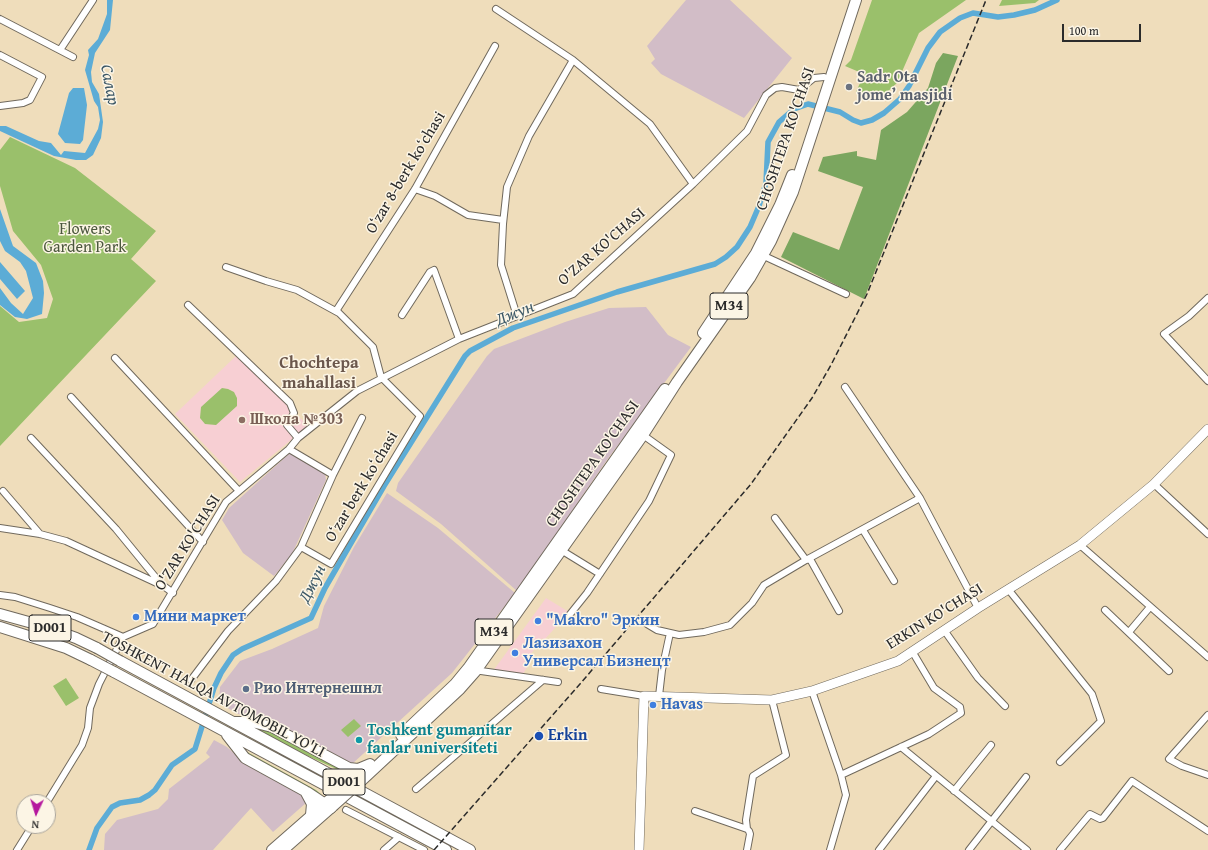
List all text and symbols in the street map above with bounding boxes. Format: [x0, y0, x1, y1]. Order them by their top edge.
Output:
scale bar [1064, 16, 1143, 42]
text: 100 m [1069, 22, 1099, 39]
water label: Салар [95, 63, 123, 107]
street label: CHOSHTEPA KO'CHASI [753, 65, 819, 213]
place label: Sadr Ota jome’ masjidi [857, 68, 952, 106]
marker: Sadr Ota jome’ masjidi [844, 82, 854, 92]
street label: Oʻzar 8-berk koʻchasi [362, 108, 450, 238]
street label: O'ZAR KO'CHASI [554, 204, 650, 290]
park label: Flowers Garden Park [44, 220, 126, 258]
road number: M34 [710, 293, 748, 319]
water label: Джун [493, 297, 537, 331]
district label: Chochtepa mahallasi [279, 354, 359, 394]
street label: CHOSHTEPA KO'CHASI [542, 397, 644, 531]
place label: Школа №303 [250, 410, 343, 430]
marker: Школа №303 [237, 415, 247, 425]
street label: Oʻzar berk koʻchasi [321, 428, 403, 546]
street label: O'ZAR KO'CHASI [151, 492, 225, 594]
water label: Джун [295, 562, 331, 606]
street label: ERKIN KO'CHASI [883, 580, 987, 654]
place label: Мини маркет [144, 607, 246, 627]
place label: "Makro" Эркин [546, 611, 660, 631]
marker: Мини маркет [131, 612, 141, 622]
road number: D001 [29, 615, 71, 641]
marker: "Makro" Эркин [533, 616, 543, 626]
road number: M34 [475, 619, 513, 645]
street label: TOSHKENT HALQA AVTOMOBIL YO'LI [98, 628, 328, 762]
place label: Лазизахон Универсал Бизнецт [523, 634, 671, 672]
marker: Лазизахон Универсал Бизнецт [510, 648, 520, 658]
place label: Рио Интернешнл [254, 679, 382, 699]
marker: Рио Интернешнл [241, 684, 251, 694]
place label: Havas [661, 695, 703, 715]
marker: Havas [648, 700, 658, 710]
place label: Toshkent gumanitar fanlar universiteti [367, 721, 512, 759]
place label: Erkin [548, 726, 587, 746]
marker: Erkin [533, 730, 545, 742]
marker: Toshkent gumanitar fanlar universiteti [354, 735, 364, 745]
road number: D001 [323, 769, 365, 795]
north arrow [16, 794, 56, 834]
text: N [31, 817, 39, 833]

